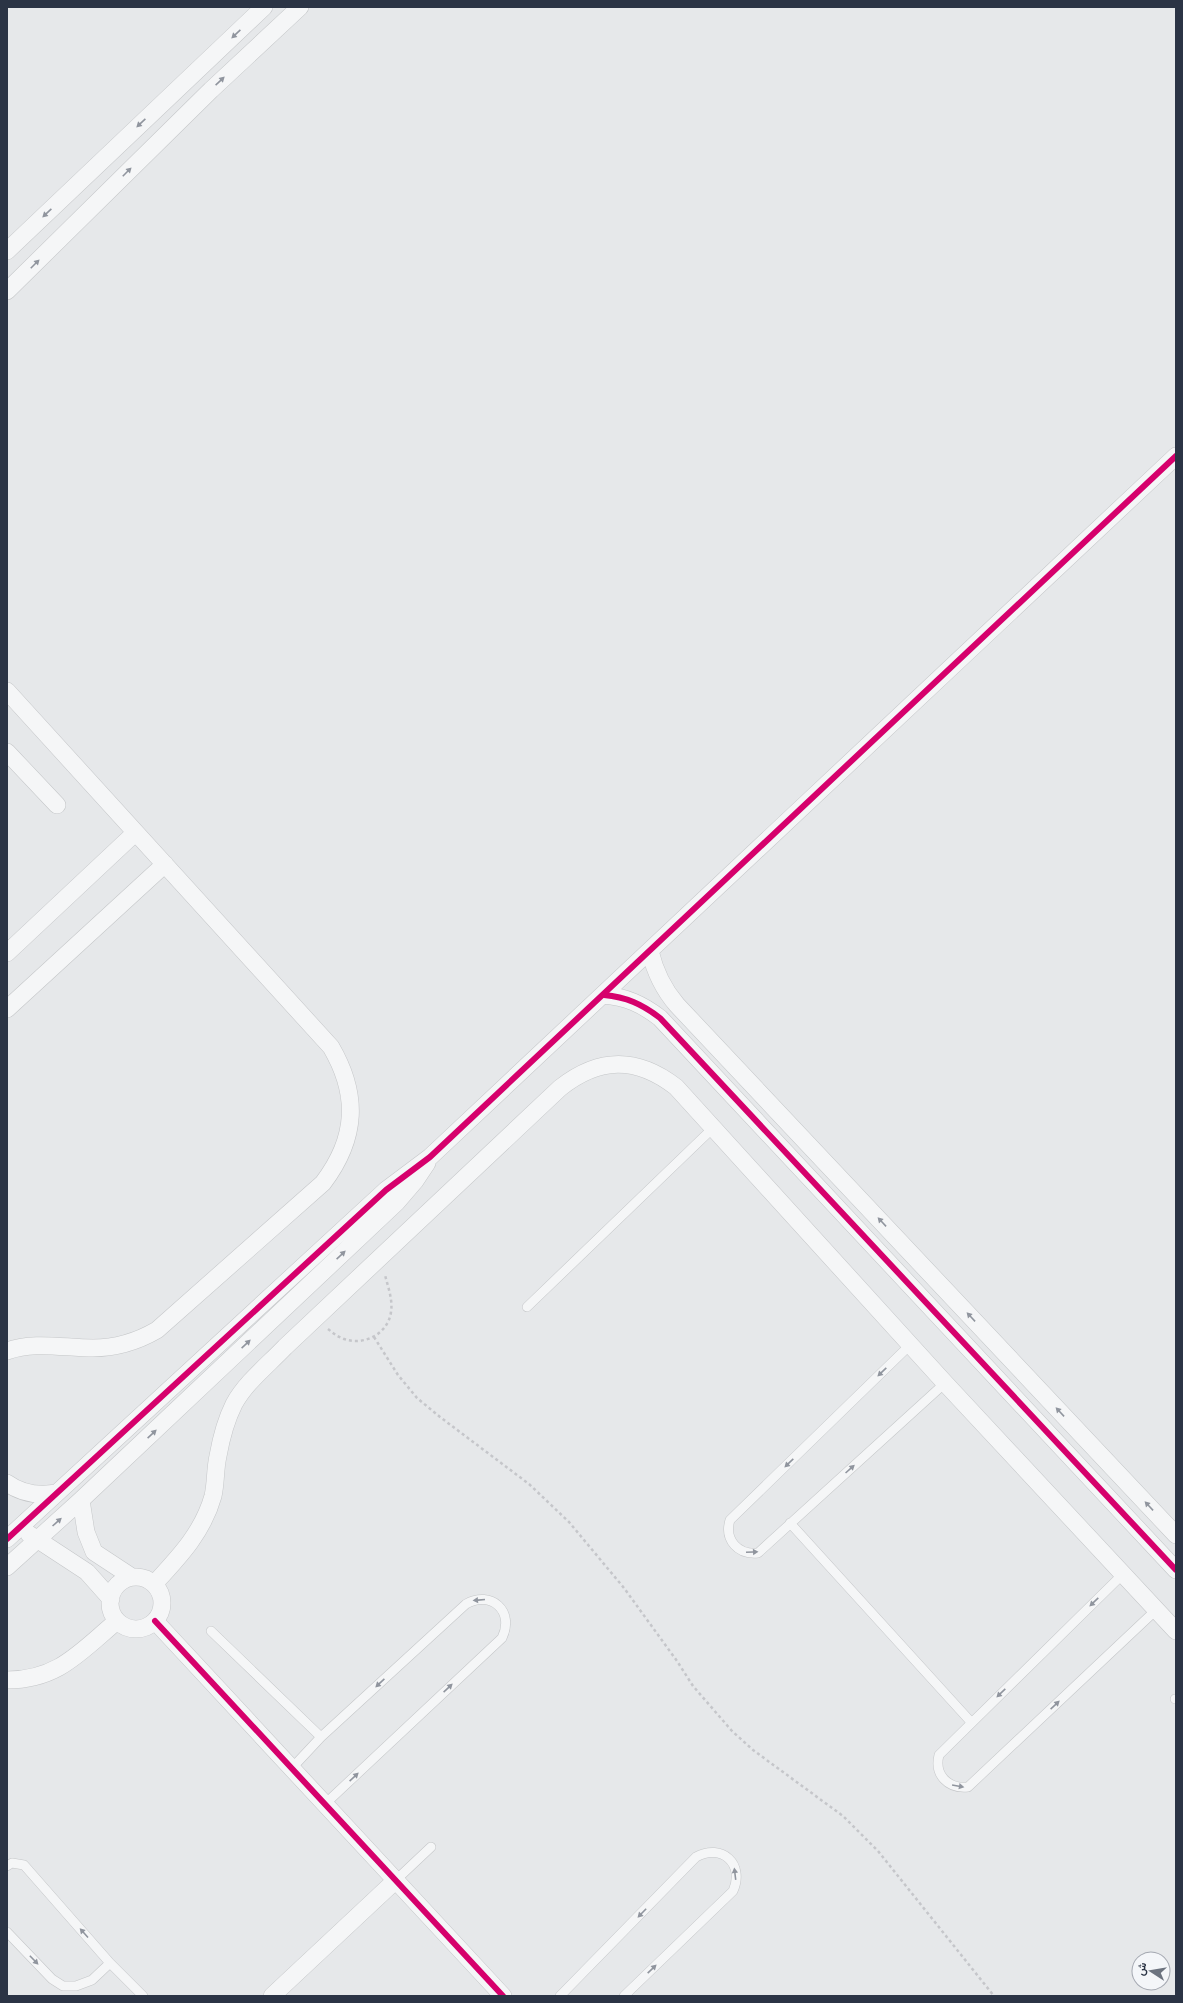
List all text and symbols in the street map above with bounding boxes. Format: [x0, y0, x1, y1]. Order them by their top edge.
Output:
one-way arrow [231, 29, 241, 39]
one-way arrow [215, 76, 225, 86]
one-way arrow [136, 118, 146, 128]
one-way arrow [122, 167, 132, 177]
one-way arrow [42, 208, 52, 218]
one-way arrow [30, 259, 40, 269]
one-way arrow [877, 1217, 887, 1227]
one-way arrow [336, 1251, 345, 1260]
one-way arrow [966, 1312, 976, 1322]
one-way arrow [241, 1339, 251, 1349]
one-way arrow [877, 1368, 887, 1377]
one-way arrow [1055, 1407, 1065, 1417]
one-way arrow [147, 1429, 157, 1438]
one-way arrow [784, 1458, 794, 1468]
one-way arrow [845, 1464, 855, 1474]
one-way arrow [1145, 1502, 1154, 1511]
one-way arrow [51, 1518, 62, 1527]
one-way arrow [746, 1549, 759, 1555]
one-way arrow [473, 1597, 485, 1603]
one-way arrow [1089, 1597, 1099, 1607]
one-way arrow [375, 1678, 386, 1687]
one-way arrow [443, 1683, 453, 1693]
one-way arrow [996, 1688, 1006, 1697]
one-way arrow [1050, 1700, 1060, 1710]
one-way arrow [349, 1773, 358, 1782]
one-way arrow [951, 1783, 964, 1789]
one-way arrow [732, 1868, 739, 1880]
one-way arrow [637, 1908, 647, 1918]
one-way arrow [80, 1928, 89, 1939]
north arrow [1131, 1951, 1171, 1991]
one-way arrow [29, 1955, 39, 1965]
text: ش [1134, 1961, 1149, 1977]
one-way arrow [647, 1964, 657, 1974]

